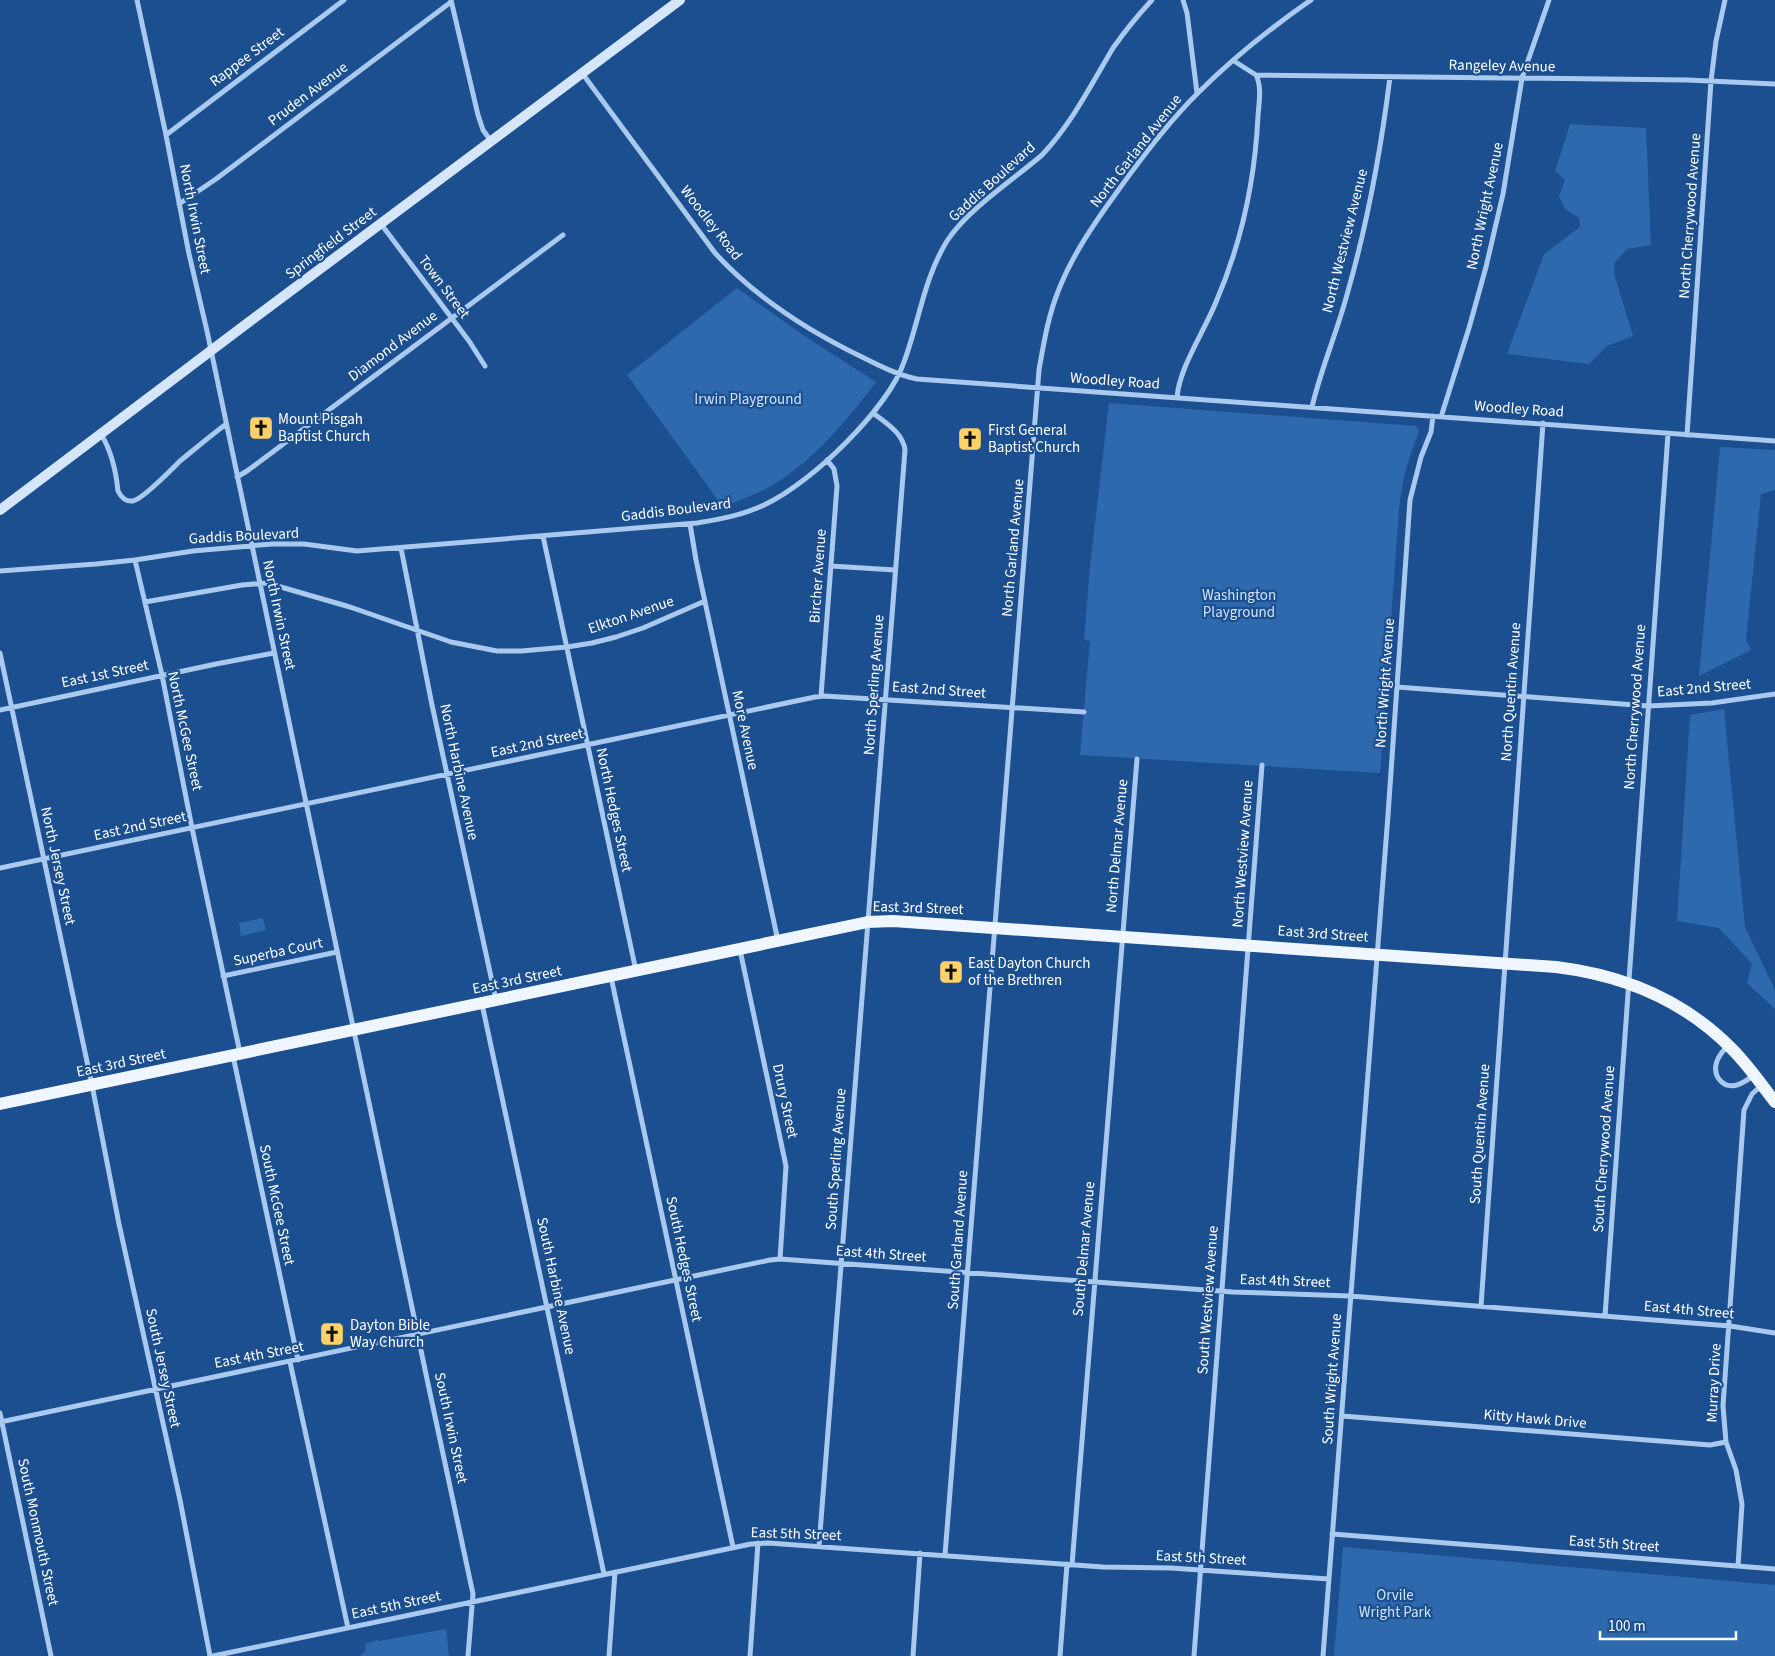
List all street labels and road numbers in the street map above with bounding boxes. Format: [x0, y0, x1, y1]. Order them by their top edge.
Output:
street label: Rappee Street [205, 22, 289, 92]
street label: Rangeley Avenue [1449, 55, 1555, 77]
street label: Pruden Avenue [264, 57, 352, 131]
street label: North Garland Avenue [1085, 90, 1187, 212]
street label: North Cherrywood Avenue [1674, 133, 1706, 299]
street label: Gaddis Boulevard [944, 137, 1040, 227]
street label: North Wright Avenue [1461, 140, 1509, 272]
street label: North Irwin Street [174, 162, 216, 276]
street label: North Westview Avenue [1317, 167, 1373, 315]
street label: Woodley Road [675, 181, 747, 265]
street label: Springfield Street [281, 202, 381, 284]
street label: Town Street [413, 251, 475, 323]
street label: Diamond Avenue [344, 305, 442, 387]
street label: Woodley Road [1069, 367, 1161, 395]
street label: Woodley Road [1473, 395, 1565, 423]
street label: North Garland Avenue [997, 478, 1029, 618]
street label: Gaddis Boulevard [620, 493, 732, 527]
street label: Gaddis Boulevard [188, 523, 300, 549]
street label: Bircher Avenue [804, 528, 832, 624]
street label: North Irwin Street [257, 558, 301, 672]
street label: Elkton Avenue [585, 591, 677, 639]
street label: North Sperling Avenue [859, 614, 889, 756]
street label: North Wright Avenue [1370, 617, 1400, 749]
street label: North Quentin Avenue [1496, 622, 1526, 762]
street label: North Cherrywood Avenue [1619, 624, 1651, 790]
street label: East 1st Street [59, 655, 151, 693]
street label: North McGee Street [162, 669, 208, 793]
street label: East 2nd Street [1656, 673, 1752, 703]
street label: East 2nd Street [891, 676, 987, 704]
street label: More Avenue [726, 688, 764, 772]
street label: North Harbine Avenue [434, 702, 484, 842]
street label: East 2nd Street [489, 723, 585, 763]
street label: North Hedges Street [591, 746, 637, 874]
street label: North Delmar Avenue [1101, 778, 1133, 914]
street label: North Westview Avenue [1227, 780, 1259, 928]
street label: North Jersey Street [35, 805, 81, 927]
street label: East 2nd Street [92, 806, 188, 846]
street label: East 3rd Street [872, 896, 964, 920]
street label: East 3rd Street [1277, 920, 1369, 948]
street label: Superba Court [231, 932, 325, 972]
street label: East 3rd Street [470, 960, 564, 1000]
street label: East 3rd Street [74, 1043, 168, 1083]
street label: Drury Street [767, 1062, 803, 1140]
street label: South Quentin Avenue [1465, 1063, 1495, 1205]
street label: South Cherrywood Avenue [1588, 1065, 1620, 1233]
street label: South Sperling Avenue [821, 1087, 851, 1231]
street label: South McGee Street [254, 1143, 300, 1267]
street label: South Garland Avenue [943, 1170, 973, 1310]
street label: South Delmar Avenue [1068, 1181, 1100, 1317]
street label: South Hedges Street [660, 1194, 708, 1324]
street label: South Harbine Avenue [531, 1215, 581, 1357]
street label: South Westview Avenue [1192, 1225, 1224, 1375]
street label: East 4th Street [835, 1240, 927, 1268]
street label: East 4th Street [1239, 1269, 1331, 1293]
street label: East 4th Street [1643, 1296, 1735, 1324]
street label: South Jersey Street [140, 1306, 186, 1430]
street label: South Wright Avenue [1317, 1313, 1347, 1445]
street label: East 4th Street [212, 1336, 306, 1374]
street label: Murray Drive [1701, 1343, 1727, 1423]
street label: South Irwin Street [429, 1370, 473, 1486]
street label: Kitty Hawk Drive [1483, 1404, 1587, 1434]
street label: South Monmouth Street [12, 1456, 64, 1608]
street label: East 5th Street [750, 1522, 842, 1546]
street label: East 5th Street [1568, 1530, 1660, 1558]
street label: East 5th Street [1155, 1545, 1247, 1571]
street label: East 5th Street [349, 1585, 443, 1625]

